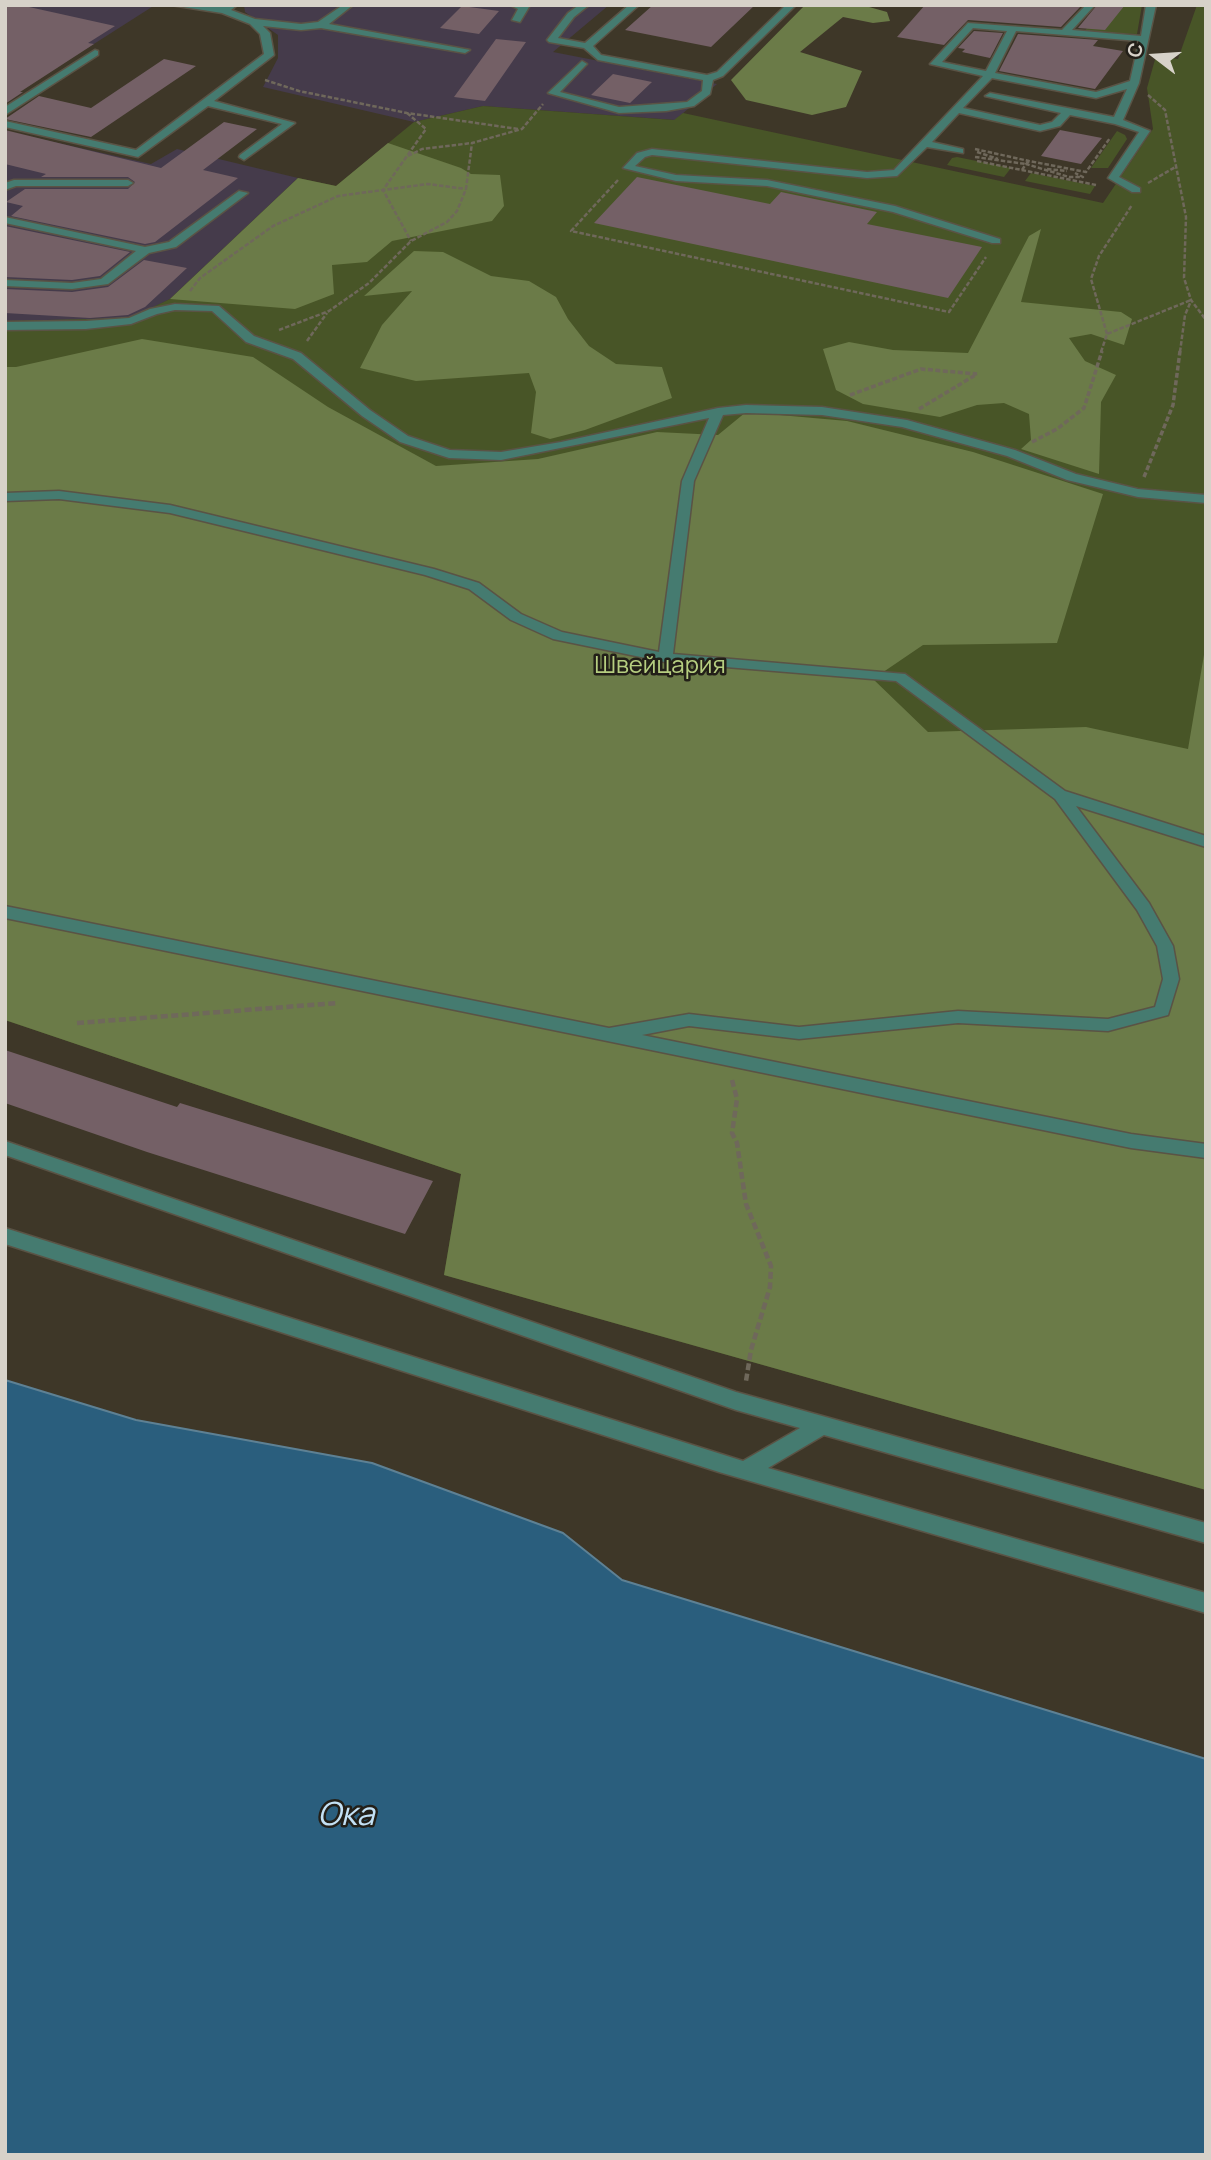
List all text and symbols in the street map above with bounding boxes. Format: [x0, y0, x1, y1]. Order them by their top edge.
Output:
north arrow [1120, 21, 1190, 91]
text: С [1120, 39, 1149, 60]
park label: Швейцария [594, 652, 726, 680]
water label: Ока [318, 1797, 374, 1835]

